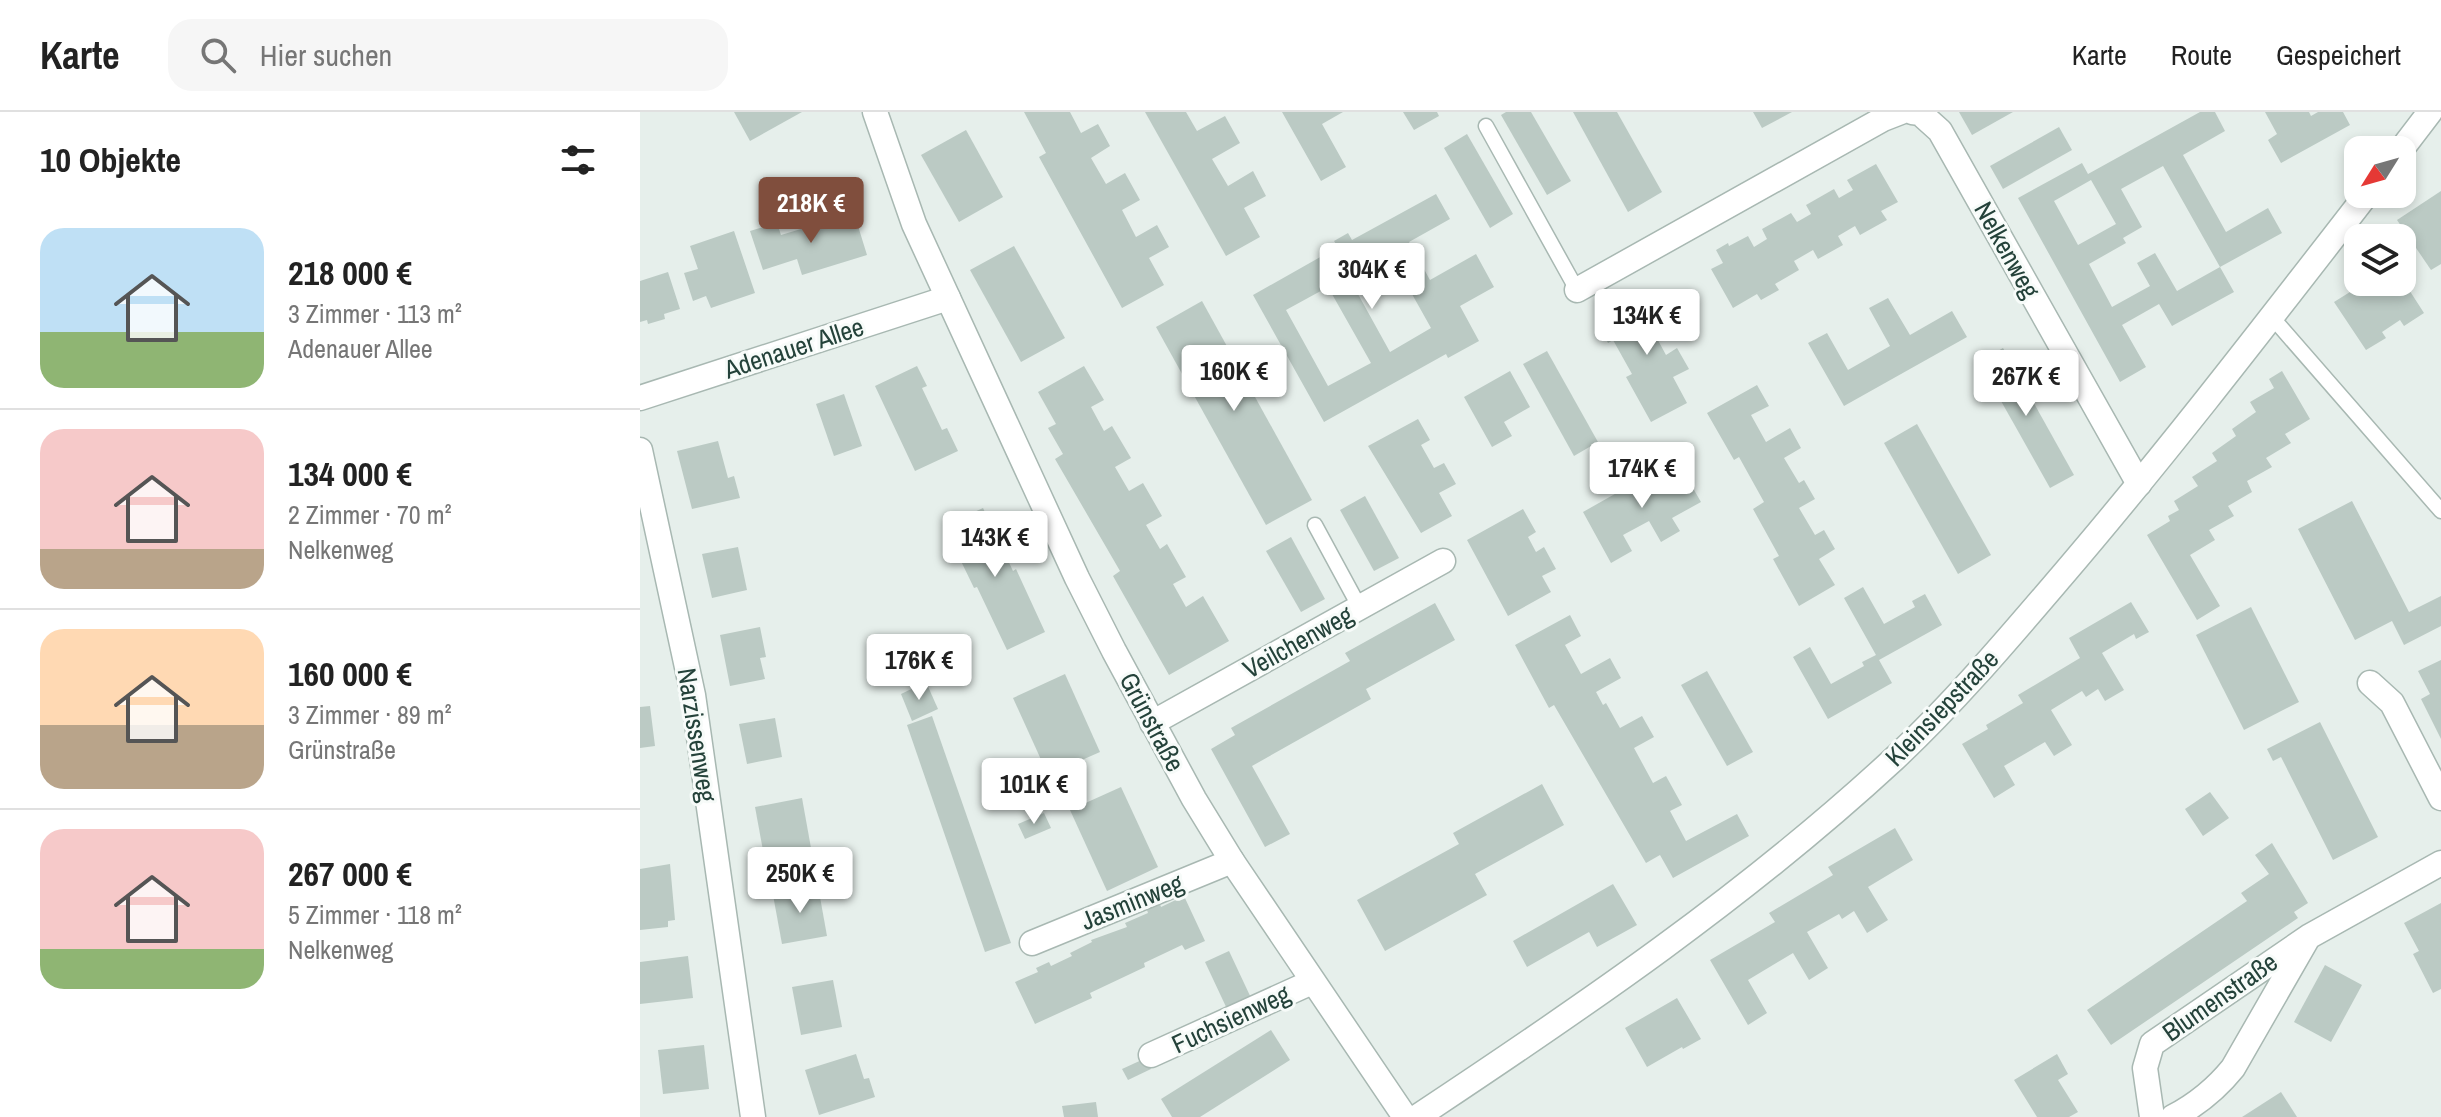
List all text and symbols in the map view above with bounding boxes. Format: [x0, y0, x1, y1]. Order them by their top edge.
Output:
search box [168, 19, 728, 91]
text: Karte [40, 30, 120, 81]
icon: search [196, 33, 240, 77]
text: Hier suchen [260, 35, 392, 75]
text: Karte [2072, 36, 2127, 74]
text: Route [2171, 36, 2232, 74]
text: Gespeichert [2276, 36, 2401, 74]
north arrow [2344, 136, 2416, 208]
map controls [2344, 136, 2416, 296]
text: 10 Objekte [40, 137, 181, 183]
icon: filters [556, 138, 600, 182]
pin: 218K € [746, 177, 876, 245]
text: 218K € [777, 185, 845, 220]
street label: Nelkenweg [1967, 195, 2048, 304]
button: layers [2344, 224, 2416, 296]
pin: 304K € [1307, 243, 1437, 311]
text: 218 000 € [288, 250, 412, 296]
text: 304K € [1338, 251, 1406, 286]
icon: home [104, 260, 200, 356]
pin: 134K € [1582, 289, 1712, 357]
text: 3 Zimmer · 113 m² [288, 296, 462, 331]
text: 134K € [1613, 297, 1681, 332]
street label: Adenauer Allee [719, 309, 868, 387]
text: Adenauer Allee [288, 331, 433, 366]
pin: 160K € [1169, 345, 1299, 413]
pin: 267K € [1961, 350, 2091, 418]
text: 160K € [1200, 353, 1268, 388]
text: 267K € [1992, 358, 2060, 393]
pin: 174K € [1577, 442, 1707, 510]
text: 174K € [1608, 450, 1676, 485]
text: 134 000 € [288, 451, 412, 497]
icon: home [104, 461, 200, 557]
text: 2 Zimmer · 70 m² [288, 497, 452, 532]
pin: 143K € [930, 511, 1060, 579]
text: 143K € [961, 519, 1029, 554]
text: Nelkenweg [288, 532, 393, 567]
street label: Veilchenweg [1236, 597, 1359, 686]
pin: 176K € [854, 634, 984, 702]
text: 176K € [885, 642, 953, 677]
street label: Kleinsiepstraße [1877, 642, 2006, 774]
text: 160 000 € [288, 651, 412, 697]
icon: home [104, 661, 200, 757]
street label: Narzissenweg [670, 665, 725, 805]
street label: Grünstraße [1112, 666, 1193, 778]
text: 3 Zimmer · 89 m² [288, 697, 452, 732]
text: Grünstraße [288, 732, 396, 767]
pin: 101K € [969, 758, 1099, 826]
text: 101K € [1000, 766, 1068, 801]
pin: 250K € [735, 847, 865, 915]
text: 267 000 € [288, 851, 412, 897]
text: 250K € [766, 855, 834, 890]
icon: home [104, 861, 200, 957]
street label: Jasminweg [1075, 865, 1188, 938]
text: 5 Zimmer · 118 m² [288, 897, 462, 932]
text: Nelkenweg [288, 932, 393, 967]
street label: Blumenstraße [2155, 944, 2284, 1049]
street label: Fuchsienweg [1166, 976, 1296, 1061]

